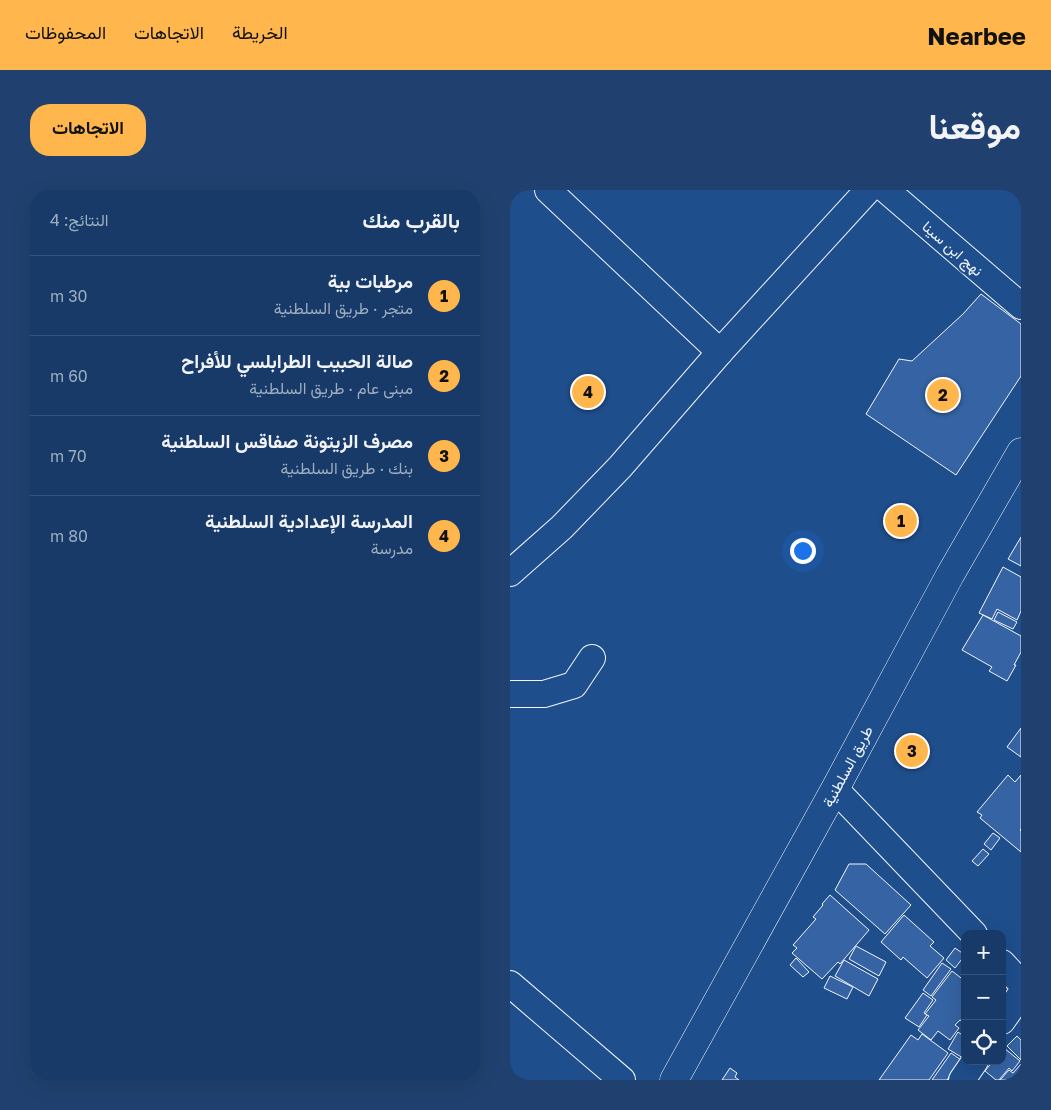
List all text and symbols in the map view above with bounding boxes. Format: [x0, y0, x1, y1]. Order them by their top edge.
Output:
text: المحفوظات [25, 21, 106, 43]
text: الاتجاهات [134, 21, 204, 43]
text: الخريطة [232, 21, 288, 43]
text: Nearbee [927, 21, 1026, 50]
button: الاتجاهات [30, 104, 146, 156]
text: موقعنا [928, 105, 1021, 147]
text: بالقرب منك [363, 207, 460, 233]
text: النتائج: 4 [50, 210, 109, 230]
street label: نهج ابن سينا [917, 217, 987, 282]
text: مرطبات بية [328, 269, 413, 292]
text: 30 m [50, 286, 87, 306]
text: 1 [440, 286, 448, 306]
text: متجر · طريق السلطنية [274, 298, 413, 318]
text: صالة الحبيب الطرابلسي للأفراح [181, 349, 413, 372]
text: 60 m [50, 366, 88, 386]
text: 2 [439, 366, 449, 386]
pin: 4 [572, 373, 604, 411]
pin: 2 [927, 376, 959, 414]
text: مبنى عام · طريق السلطنية [249, 378, 413, 398]
text: مصرف الزيتونة صفاقس السلطنية [161, 429, 413, 452]
text: 70 m [50, 446, 87, 466]
text: 3 [439, 446, 449, 466]
text: بنك · طريق السلطنية [280, 458, 413, 478]
pin: 1 [885, 502, 917, 540]
text: المدرسة الإعدادية السلطنية [205, 509, 413, 532]
text: 80 m [50, 526, 88, 546]
text: 4 [439, 526, 449, 546]
text: مدرسة [371, 538, 413, 558]
your location [790, 538, 816, 564]
street label: طريق السلطنية [818, 722, 878, 811]
pin: 3 [896, 732, 928, 770]
map controls [961, 930, 1006, 1065]
button: + [961, 930, 1006, 975]
button: − [961, 975, 1006, 1020]
button: locate [961, 1020, 1006, 1065]

